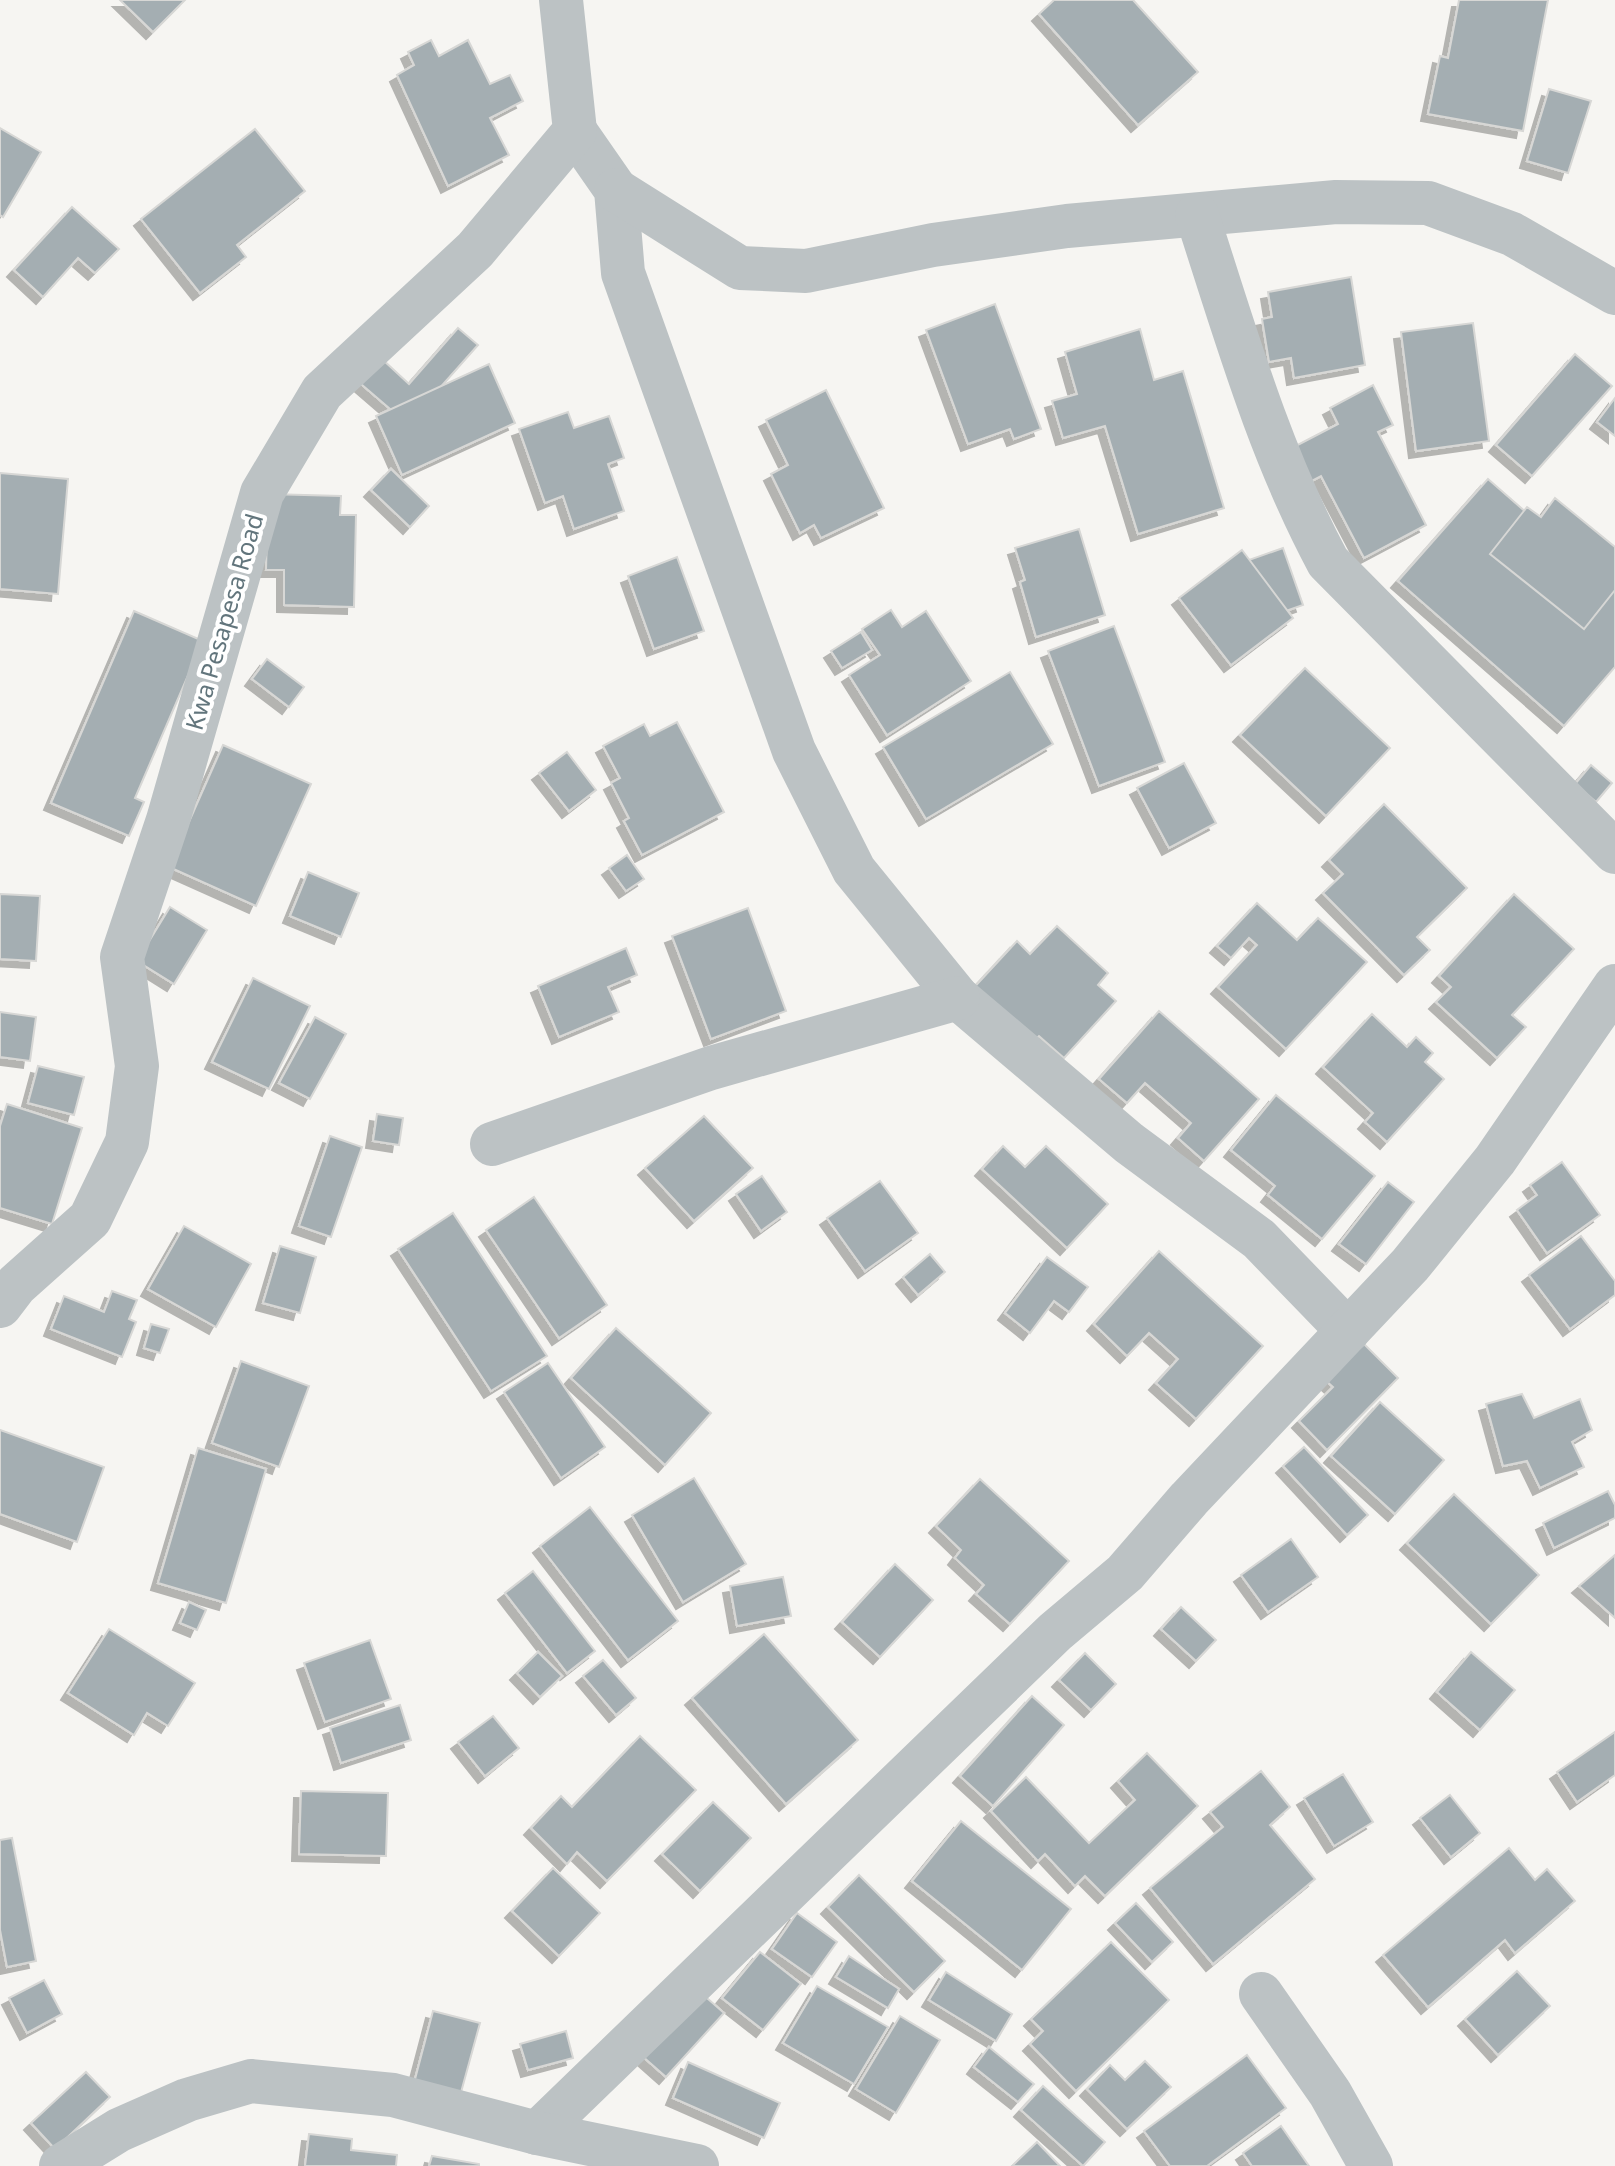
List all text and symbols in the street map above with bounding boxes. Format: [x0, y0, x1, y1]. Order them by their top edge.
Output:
street label: Kwa Pesapesa Road [177, 510, 270, 734]

